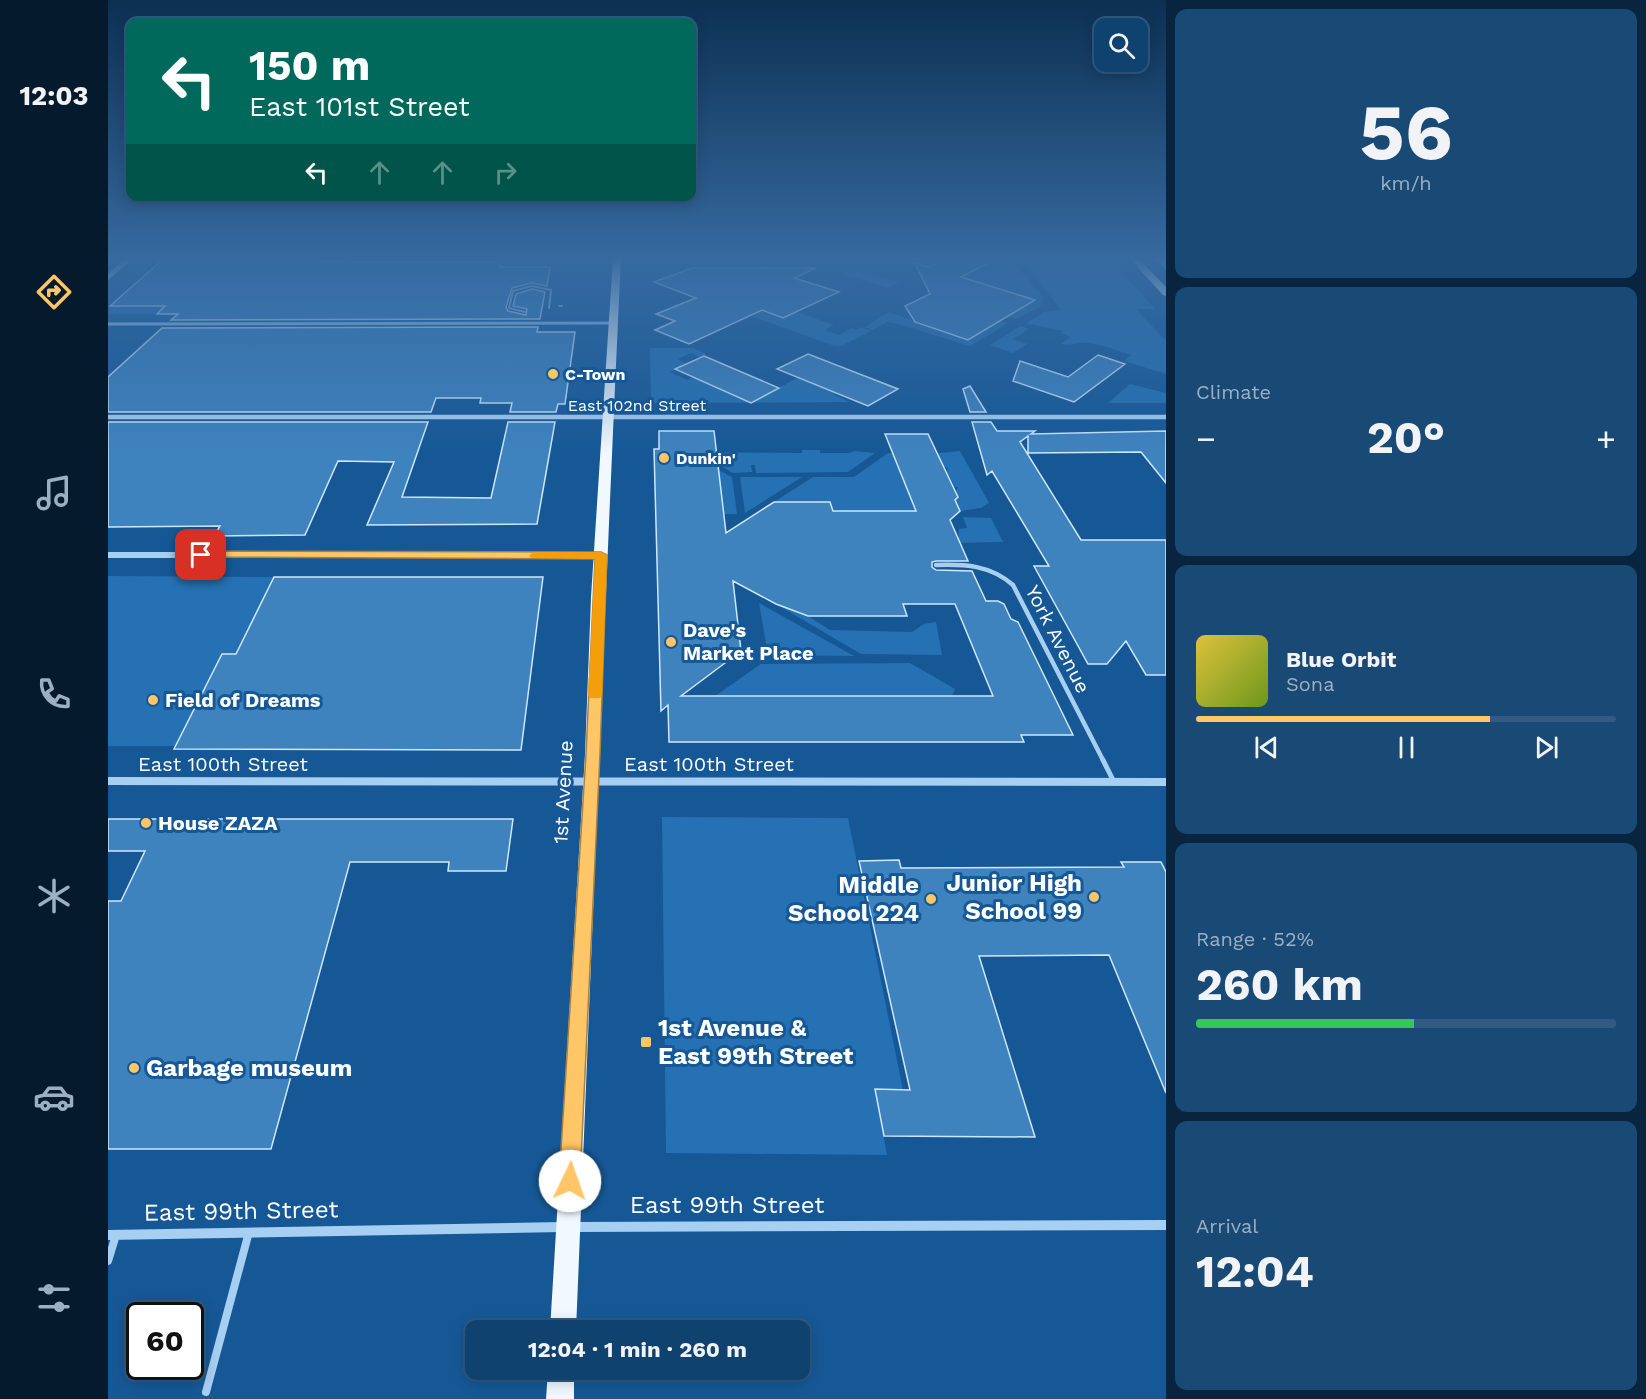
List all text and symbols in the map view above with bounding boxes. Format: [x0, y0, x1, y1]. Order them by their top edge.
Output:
map controls [1094, 18, 1148, 72]
button: search [1094, 18, 1148, 72]
text: 150 m [249, 41, 370, 90]
icon: left [150, 42, 228, 120]
text: 12:03 [19, 80, 89, 112]
text: 56 [1359, 86, 1453, 178]
text: East 101st Street [249, 91, 470, 123]
icon: left [300, 156, 333, 189]
icon: ahead [363, 156, 396, 189]
icon: ahead [426, 156, 459, 189]
icon: right [489, 156, 522, 189]
text: km/h [1380, 171, 1432, 195]
icon: directions [33, 271, 75, 313]
place label: C-Town [565, 365, 625, 384]
marker: C-Town [546, 367, 560, 381]
text: Climate [1196, 380, 1271, 404]
street label: East 102nd Street [568, 396, 707, 415]
text: 20° [1367, 411, 1445, 464]
text: − [1196, 419, 1216, 458]
text: + [1596, 419, 1616, 458]
place label: Dunkin' [676, 449, 736, 468]
marker: Dunkin' [657, 451, 671, 465]
icon: music [33, 472, 75, 514]
pin [175, 529, 226, 580]
icon: arrive [184, 538, 217, 571]
street label: York Avenue [1021, 581, 1095, 697]
place label: Dave's Market Place [683, 618, 814, 665]
marker: Dave's Market Place [664, 635, 678, 649]
text: Blue Orbit [1286, 647, 1396, 672]
text: Sona [1286, 672, 1335, 696]
icon: phone [33, 673, 75, 715]
place label: Field of Dreams [165, 688, 321, 712]
marker: Field of Dreams [146, 693, 160, 707]
icon: previous [1250, 731, 1283, 764]
icon: pause [1390, 731, 1423, 764]
icon: next [1530, 731, 1563, 764]
street label: 1st Avenue [548, 740, 578, 844]
street label: East 100th Street [138, 752, 309, 776]
street label: East 100th Street [624, 752, 795, 776]
place label: House ZAZA [158, 811, 278, 835]
marker: House ZAZA [139, 816, 153, 830]
place label: Junior High School 99 [946, 869, 1082, 925]
place label: Middle School 224 [788, 871, 919, 927]
icon: climate [33, 875, 75, 917]
marker: Junior High School 99 [1087, 890, 1101, 904]
marker: Middle School 224 [924, 892, 938, 906]
text: Range · 52% [1196, 927, 1314, 951]
text: 260 km [1196, 958, 1363, 1011]
place label: 1st Avenue & East 99th Street [658, 1014, 854, 1070]
marker: 1st Avenue & East 99th Street [639, 1035, 653, 1049]
place label: Garbage museum [146, 1054, 352, 1082]
marker: Garbage museum [127, 1061, 141, 1075]
icon: car [33, 1076, 75, 1118]
position arrow [538, 1149, 602, 1213]
street label: East 99th Street [630, 1191, 824, 1219]
street label: East 99th Street [143, 1195, 339, 1227]
text: Arrival [1196, 1214, 1258, 1238]
text: 12:04 [1196, 1245, 1314, 1298]
icon: filters [33, 1277, 75, 1319]
speed limit sign: 60 [126, 1302, 204, 1380]
text: 12:04 · 1 min · 260 m [528, 1337, 747, 1362]

